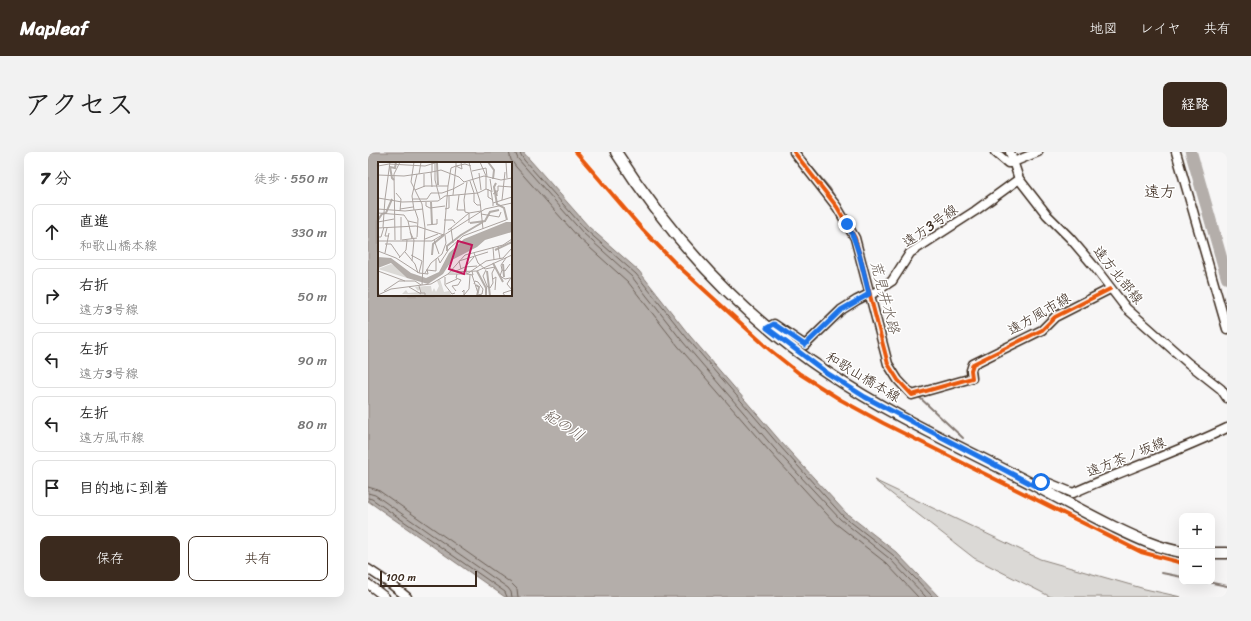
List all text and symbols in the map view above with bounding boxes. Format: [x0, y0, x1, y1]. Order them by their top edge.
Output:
text: Mapleaf [20, 12, 88, 45]
text: 地図 [1090, 16, 1118, 41]
text: レイヤ [1140, 16, 1181, 41]
text: 共有 [1203, 16, 1231, 41]
text: アクセス [24, 80, 134, 129]
button: 経路 [1163, 82, 1227, 127]
inset map [378, 162, 512, 296]
text: 7 分 [40, 163, 71, 193]
text: 徒歩 · 550 m [254, 167, 328, 190]
district label: 遠方 [1144, 177, 1176, 206]
street label: 遠方3号線 [897, 197, 963, 255]
text: 直進 [79, 208, 109, 234]
route end [838, 215, 856, 233]
icon: ahead [41, 221, 63, 243]
text: 330 m [291, 221, 327, 244]
text: 和歌山橋本線 [79, 234, 157, 257]
street label: 遠方北部線 [1086, 240, 1150, 310]
water label: 荒見井水路 [863, 257, 908, 338]
text: 右折 [79, 272, 109, 298]
icon: right [41, 285, 63, 307]
text: 50 m [297, 285, 327, 308]
street label: 遠方風市線 [1002, 286, 1076, 342]
text: 遠方3号線 [79, 298, 138, 321]
text: 左折 [79, 336, 109, 362]
street label: 和歌山橋本線 [821, 345, 905, 409]
icon: left [41, 349, 63, 371]
text: 90 m [297, 349, 327, 372]
text: 遠方3号線 [79, 362, 138, 385]
text: 左折 [79, 400, 109, 426]
water label: 紀の川 [538, 402, 590, 448]
icon: left [41, 413, 63, 435]
text: 80 m [298, 413, 327, 436]
text: 遠方風市線 [79, 426, 144, 449]
street label: 遠方茶ノ坂線 [1082, 430, 1170, 484]
route start [1032, 473, 1050, 491]
text: 目的地に到着 [79, 475, 169, 501]
icon: arrive [41, 477, 63, 499]
map controls [1179, 513, 1215, 585]
button: + [1179, 513, 1215, 549]
button: 保存 [40, 536, 180, 581]
button: 共有 [188, 536, 328, 581]
button: − [1179, 549, 1215, 585]
text: 100 m [386, 568, 416, 587]
scale bar [380, 569, 477, 588]

